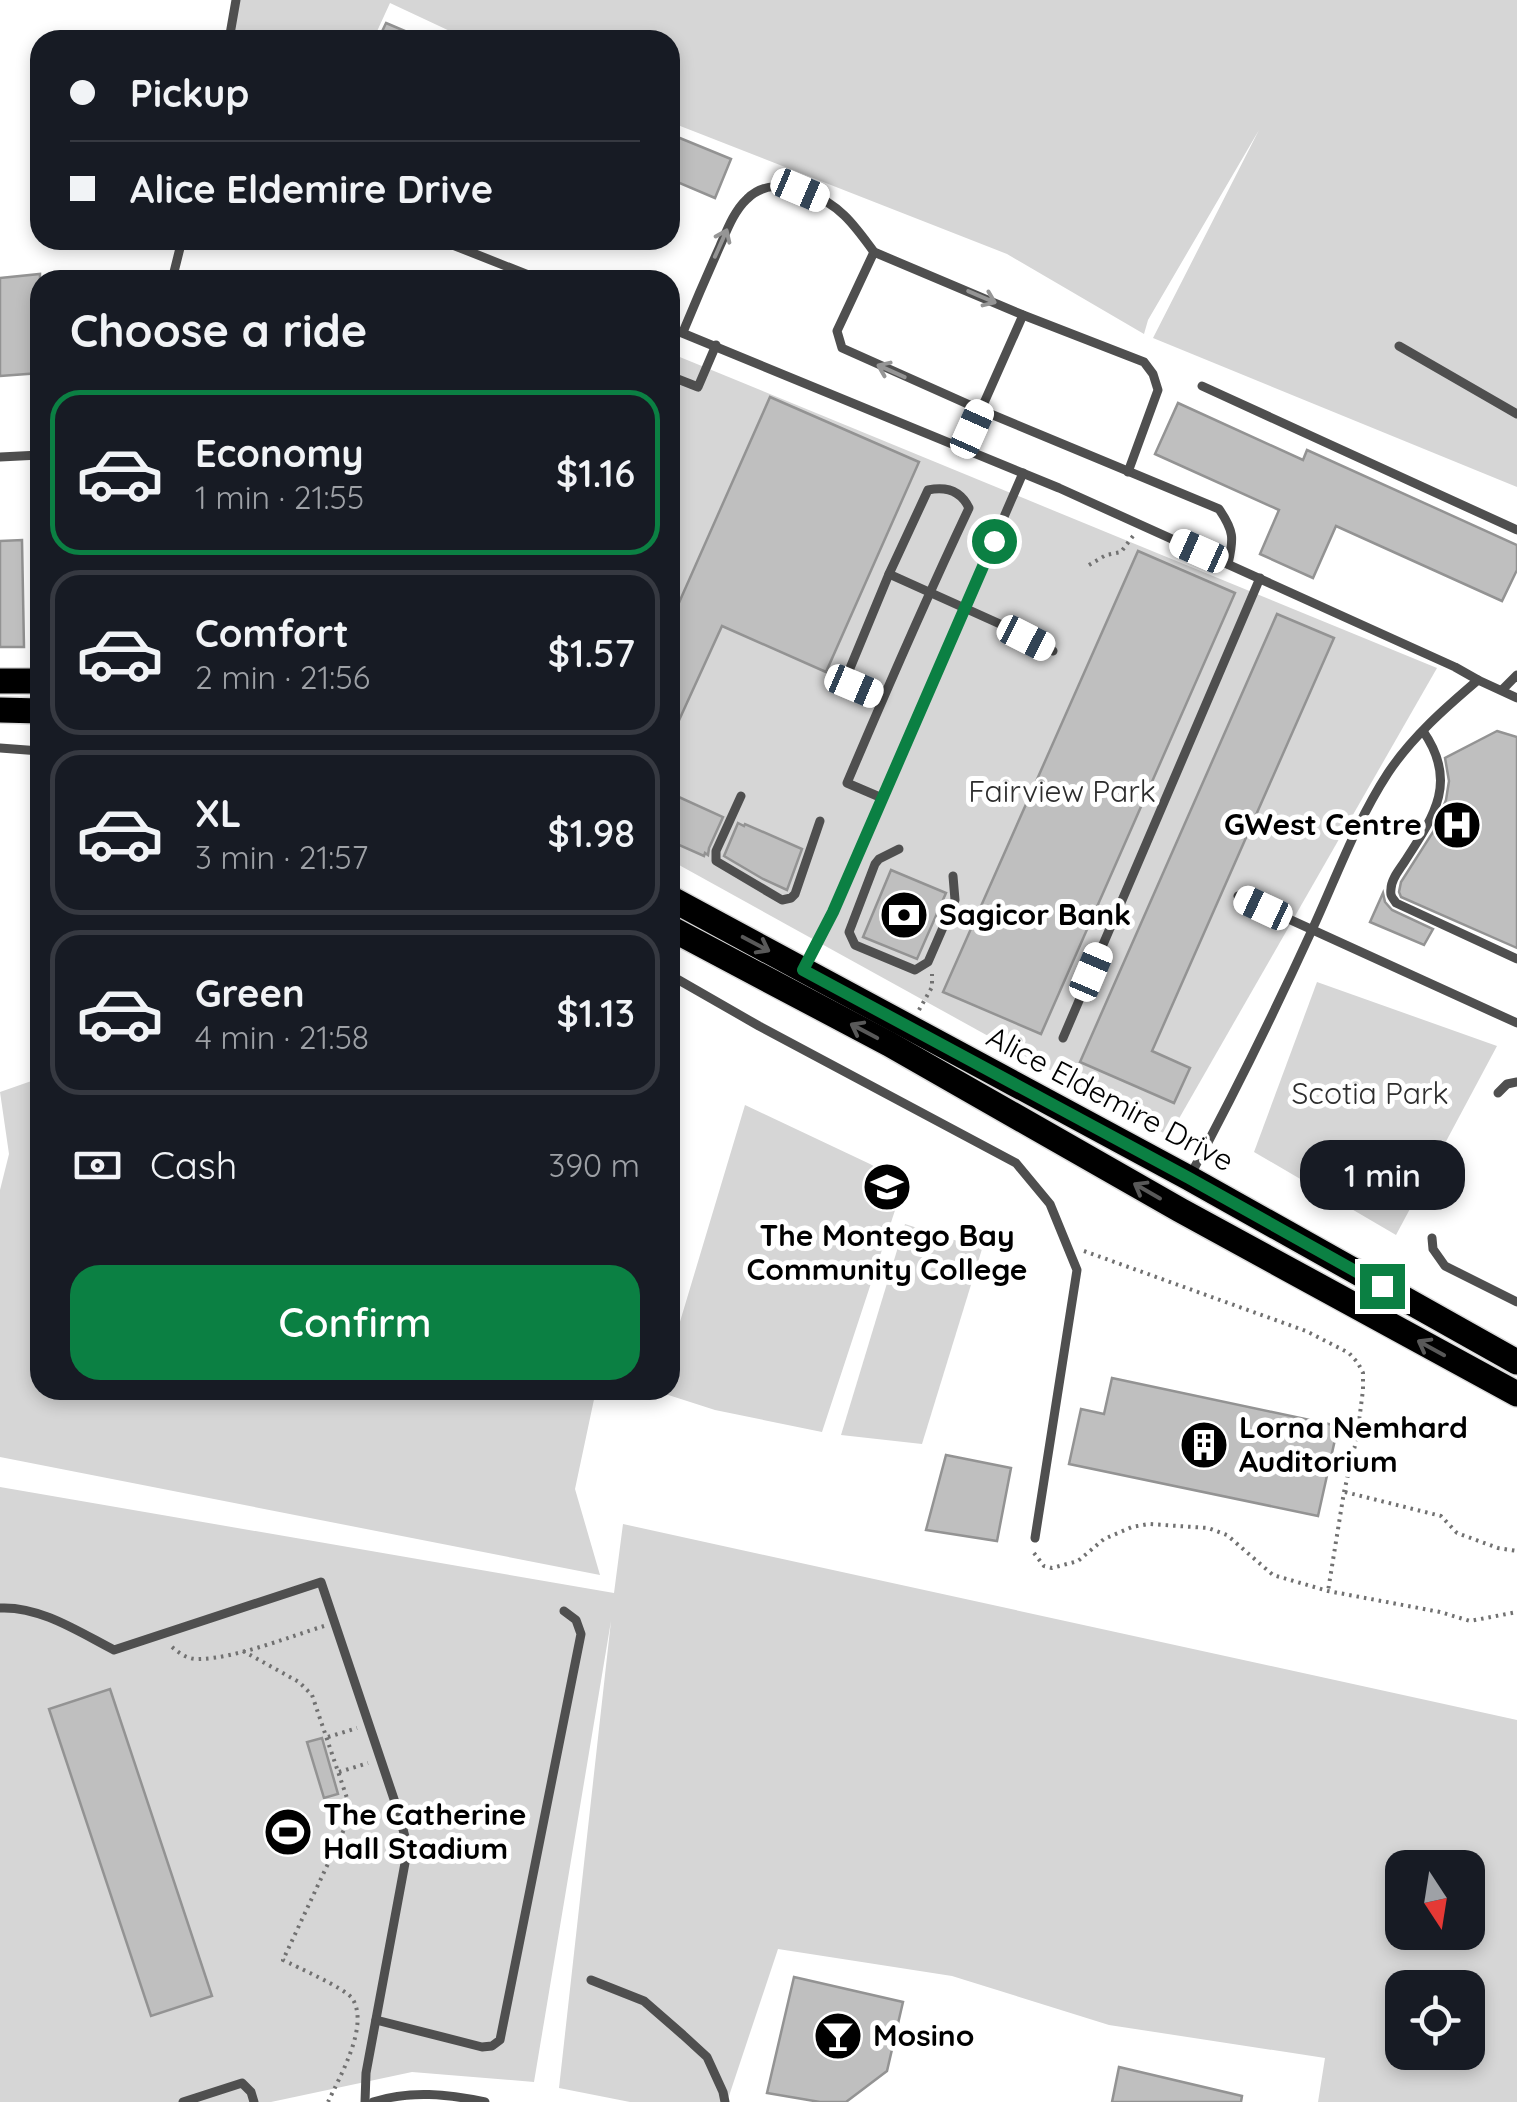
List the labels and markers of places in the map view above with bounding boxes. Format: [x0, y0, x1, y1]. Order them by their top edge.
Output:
hospital icon: GWest Centre [1431, 799, 1483, 851]
place label: GWest Centre [1224, 805, 1422, 843]
bank icon: Sagicor Bank [878, 889, 930, 941]
place label: Sagicor Bank [939, 895, 1131, 933]
school or university icon: The Montego Bay Community College [861, 1161, 913, 1213]
place label: The Montego Bay Community College [747, 1216, 1027, 1288]
place label: Lorna Nemhard Auditorium [1239, 1408, 1468, 1480]
building icon: Lorna Nemhard Auditorium [1178, 1419, 1230, 1471]
place label: The Catherine Hall Stadium [323, 1795, 526, 1867]
sports icon: The Catherine Hall Stadium [262, 1806, 314, 1858]
bar icon: Mosino [812, 2010, 864, 2062]
place label: Mosino [873, 2016, 974, 2054]

